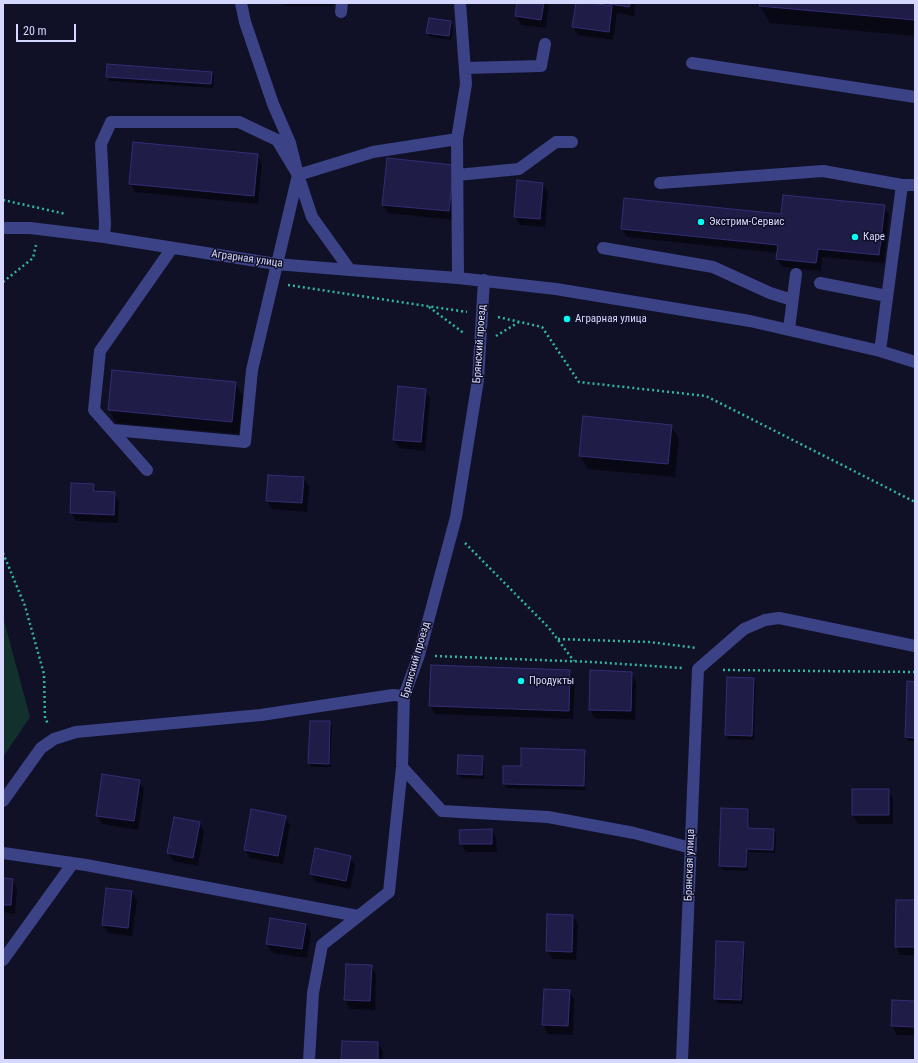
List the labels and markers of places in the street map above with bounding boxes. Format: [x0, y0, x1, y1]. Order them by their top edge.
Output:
place label: Экстрим-Сервис [709, 215, 784, 229]
marker: Экстрим-Сервис [696, 217, 706, 227]
place label: Каре [863, 230, 885, 244]
marker: Каре [850, 232, 860, 242]
place label: Аграрная улица [575, 312, 647, 326]
marker: Аграрная улица [562, 314, 572, 324]
place label: Продукты [529, 674, 574, 688]
marker: Продукты [516, 676, 526, 686]

